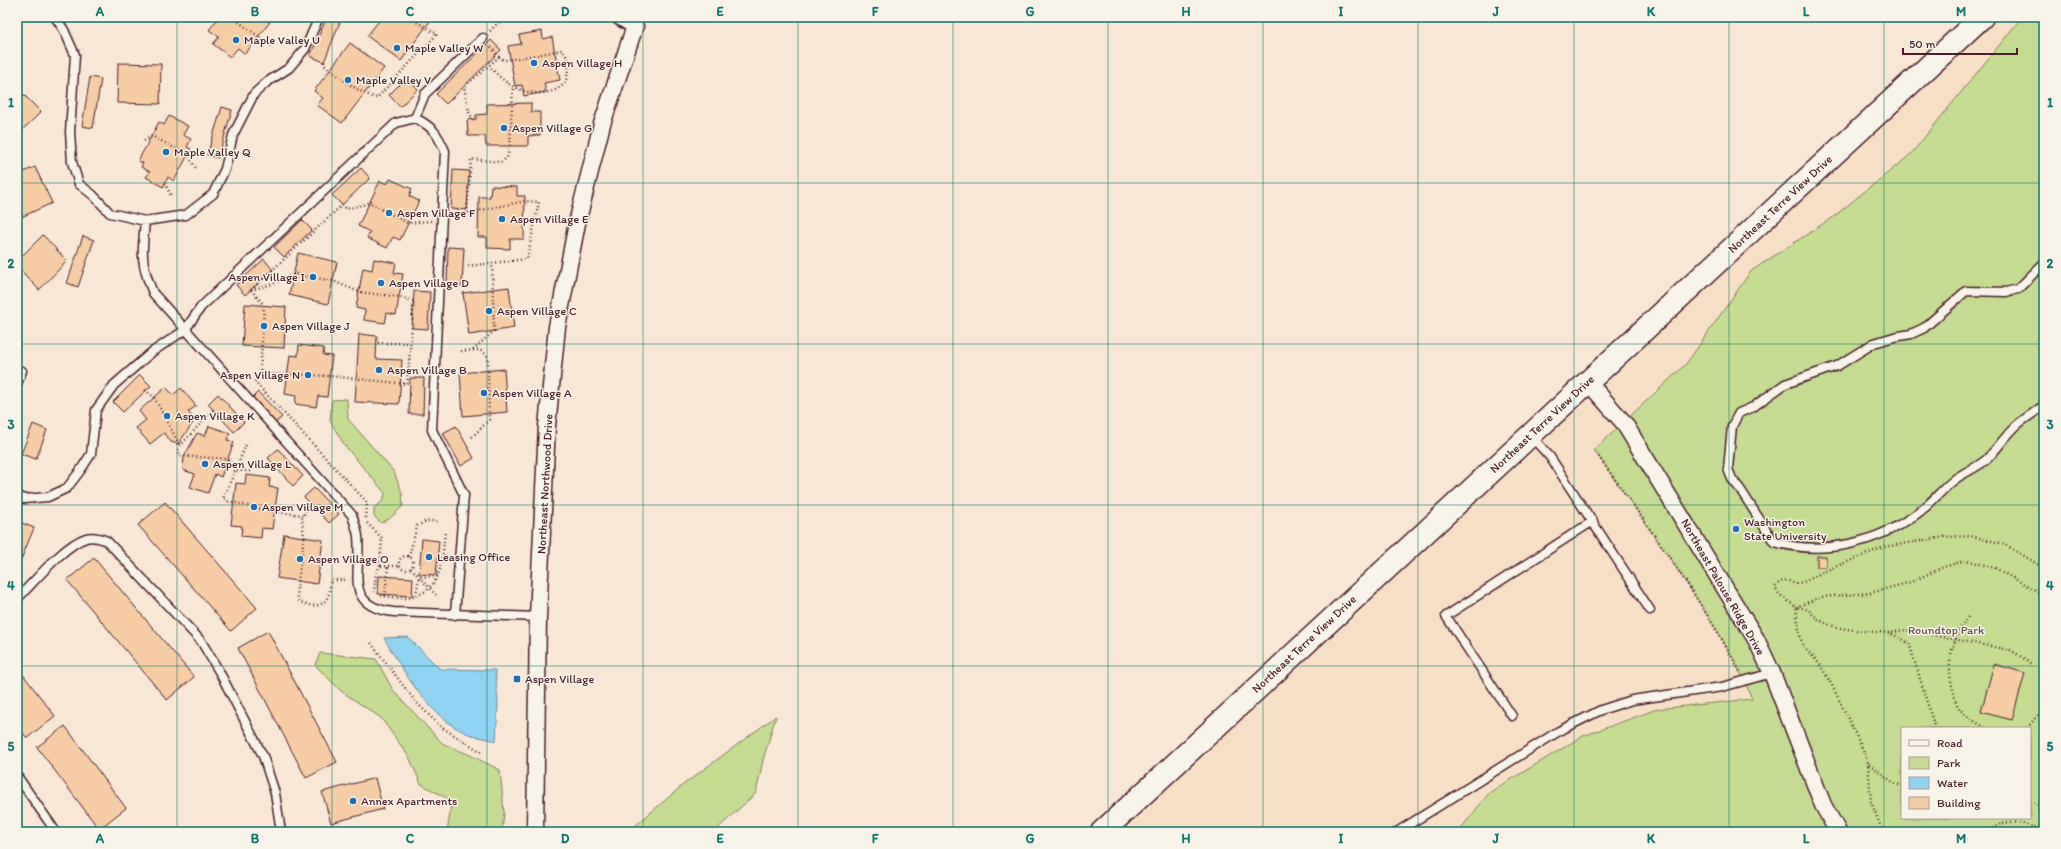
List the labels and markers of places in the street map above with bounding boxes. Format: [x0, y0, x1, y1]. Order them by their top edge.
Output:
place label: Maple Valley U [244, 33, 320, 47]
marker: Maple Valley U [231, 35, 241, 45]
place label: Maple Valley W [405, 41, 483, 55]
marker: Maple Valley W [392, 43, 402, 53]
place label: Aspen Village H [542, 56, 622, 70]
marker: Aspen Village H [529, 58, 539, 68]
place label: Maple Valley V [356, 73, 431, 87]
marker: Maple Valley V [343, 75, 353, 85]
place label: Aspen Village G [512, 121, 592, 135]
marker: Aspen Village G [499, 123, 509, 133]
place label: Maple Valley Q [174, 145, 251, 159]
marker: Maple Valley Q [161, 147, 171, 157]
place label: Aspen Village F [397, 206, 476, 220]
marker: Aspen Village F [384, 208, 394, 218]
place label: Aspen Village E [510, 212, 589, 226]
marker: Aspen Village E [497, 214, 507, 224]
place label: Aspen Village I [229, 270, 305, 284]
marker: Aspen Village I [308, 272, 318, 282]
place label: Aspen Village D [389, 276, 469, 290]
marker: Aspen Village D [376, 278, 386, 288]
place label: Aspen Village C [497, 304, 577, 318]
marker: Aspen Village C [484, 306, 494, 316]
place label: Aspen Village J [272, 319, 350, 333]
marker: Aspen Village J [259, 321, 269, 331]
place label: Aspen Village B [387, 363, 467, 377]
marker: Aspen Village B [374, 365, 384, 375]
place label: Aspen Village N [220, 368, 300, 382]
marker: Aspen Village N [303, 370, 313, 380]
place label: Aspen Village A [492, 386, 572, 400]
marker: Aspen Village A [479, 388, 489, 398]
place label: Aspen Village K [175, 409, 255, 423]
marker: Aspen Village K [162, 411, 172, 421]
place label: Aspen Village L [213, 457, 291, 471]
marker: Aspen Village L [200, 459, 210, 469]
place label: Aspen Village M [262, 500, 343, 514]
marker: Aspen Village M [249, 502, 259, 512]
place label: Washington State University [1744, 515, 1827, 543]
marker: Washington State University [1731, 524, 1741, 534]
place label: Leasing Office [437, 550, 510, 564]
place label: Aspen Village O [308, 552, 389, 566]
marker: Leasing Office [424, 552, 434, 562]
marker: Aspen Village O [295, 554, 305, 564]
place label: Aspen Village [525, 672, 594, 686]
marker: Aspen Village [512, 674, 522, 684]
place label: Annex Apartments [361, 794, 457, 808]
marker: Annex Apartments [348, 796, 358, 806]

